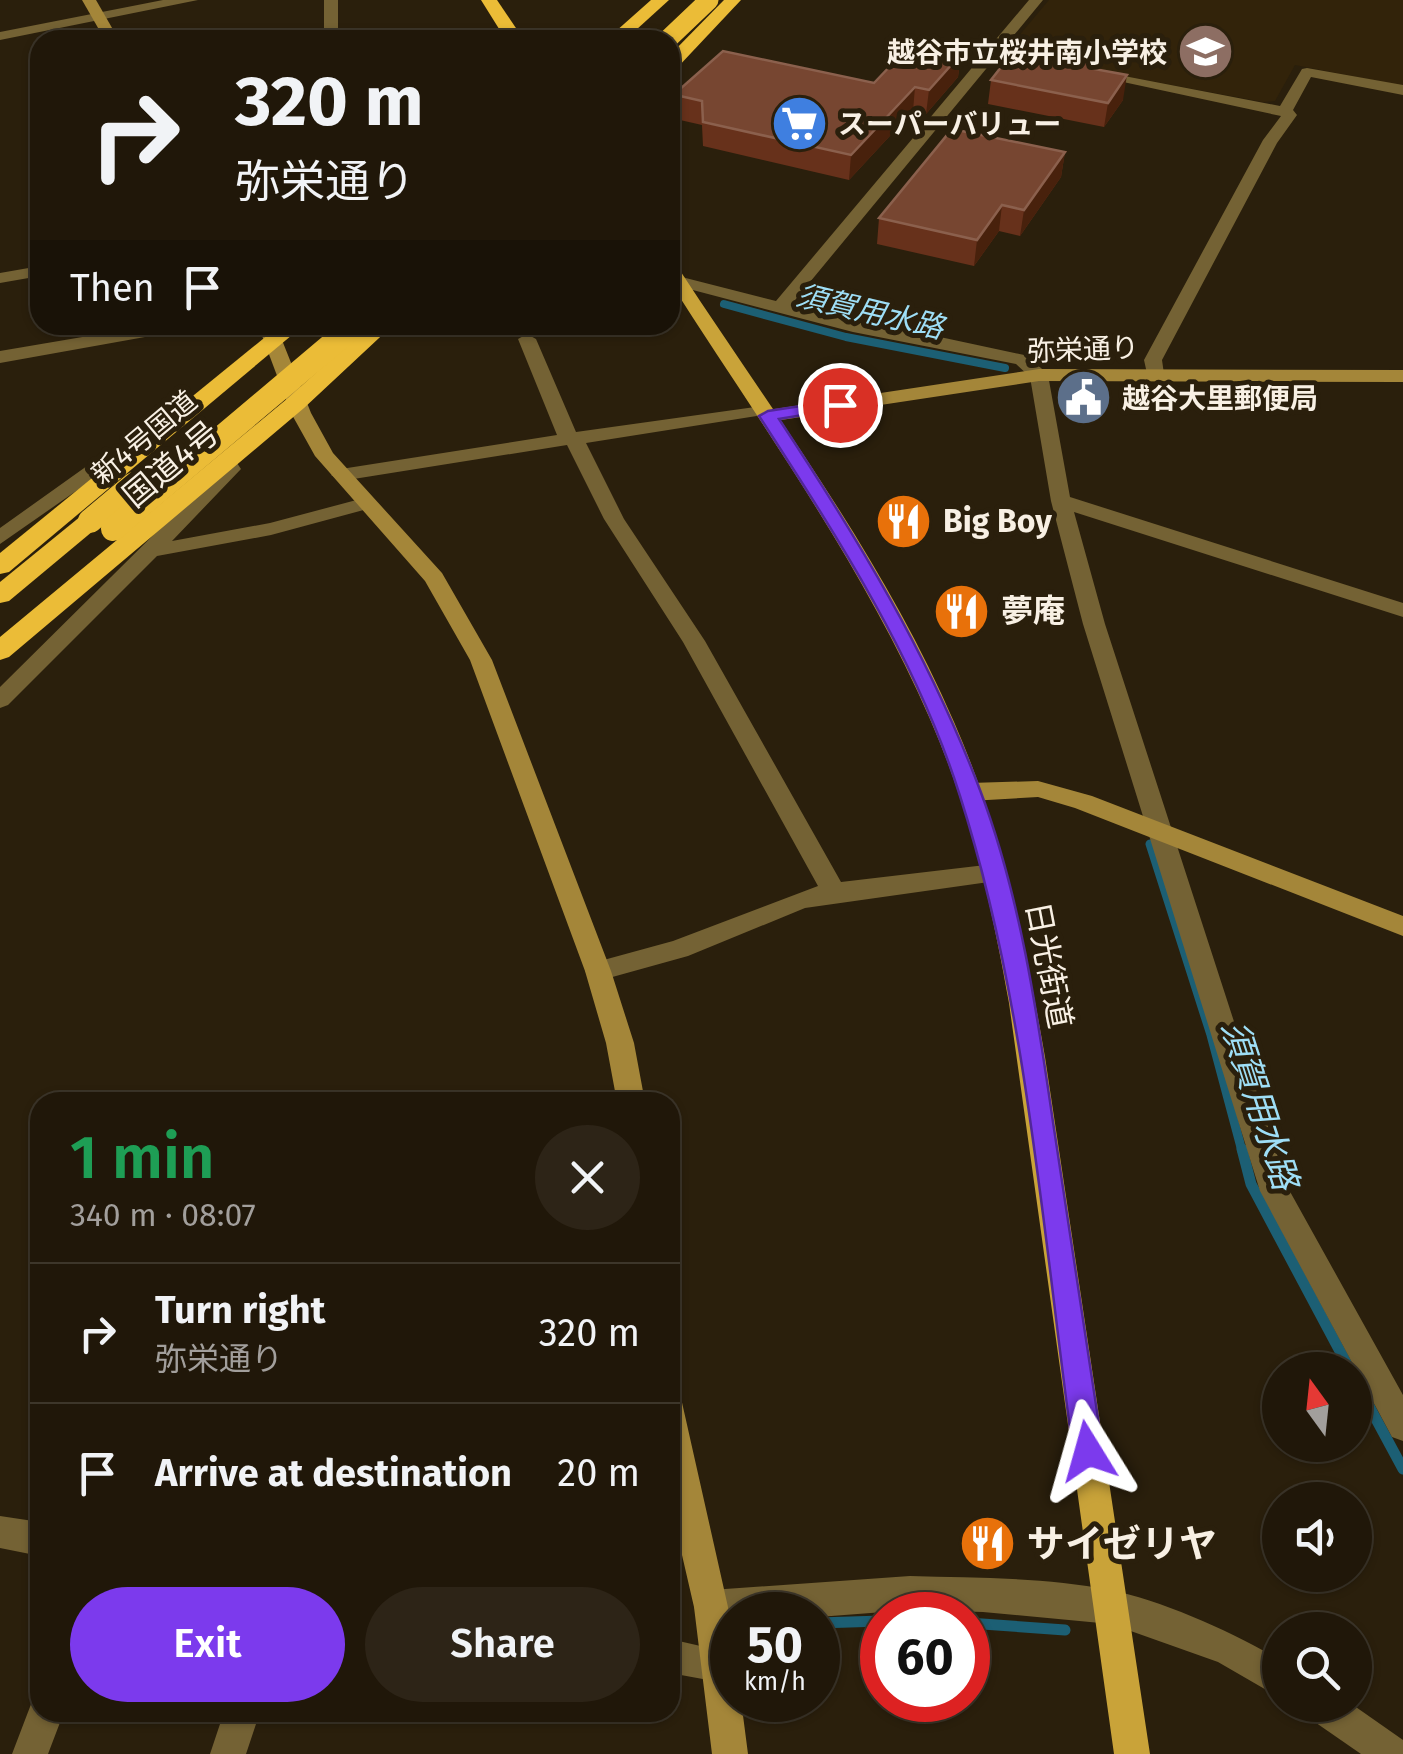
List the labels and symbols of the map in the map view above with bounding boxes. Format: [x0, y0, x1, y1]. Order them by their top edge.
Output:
school or university icon: 越谷市立桜井南小学校 [1176, 22, 1236, 82]
place label: 越谷市立桜井南小学校 [887, 36, 1167, 69]
supermarket icon: スーパーバリュー [769, 94, 829, 154]
place label: スーパーバリュー [838, 108, 1061, 141]
water label: 須賀用水路 [793, 278, 950, 347]
street label: 弥栄通り [1026, 331, 1140, 368]
pin [798, 363, 883, 448]
public building icon: 越谷大里郵便局 [1053, 368, 1113, 428]
place label: 越谷大里郵便局 [1122, 382, 1318, 415]
street label: 新4号国道 [85, 384, 204, 491]
street label: 国道4号 [115, 413, 227, 515]
restaurant icon: Big Boy [874, 491, 934, 551]
place label: Big Boy [943, 502, 1052, 540]
restaurant icon: 夢庵 [932, 581, 992, 641]
place label: 夢庵 [1001, 592, 1065, 630]
street label: 日光街道 [1018, 899, 1080, 1031]
water label: 須賀用水路 [1213, 1015, 1308, 1198]
north arrow [1262, 1352, 1372, 1462]
position arrow [1036, 1399, 1140, 1503]
restaurant icon: サイゼリヤ [958, 1514, 1018, 1574]
place label: サイゼリヤ [1027, 1521, 1217, 1567]
speed limit sign: 60 [860, 1592, 990, 1722]

